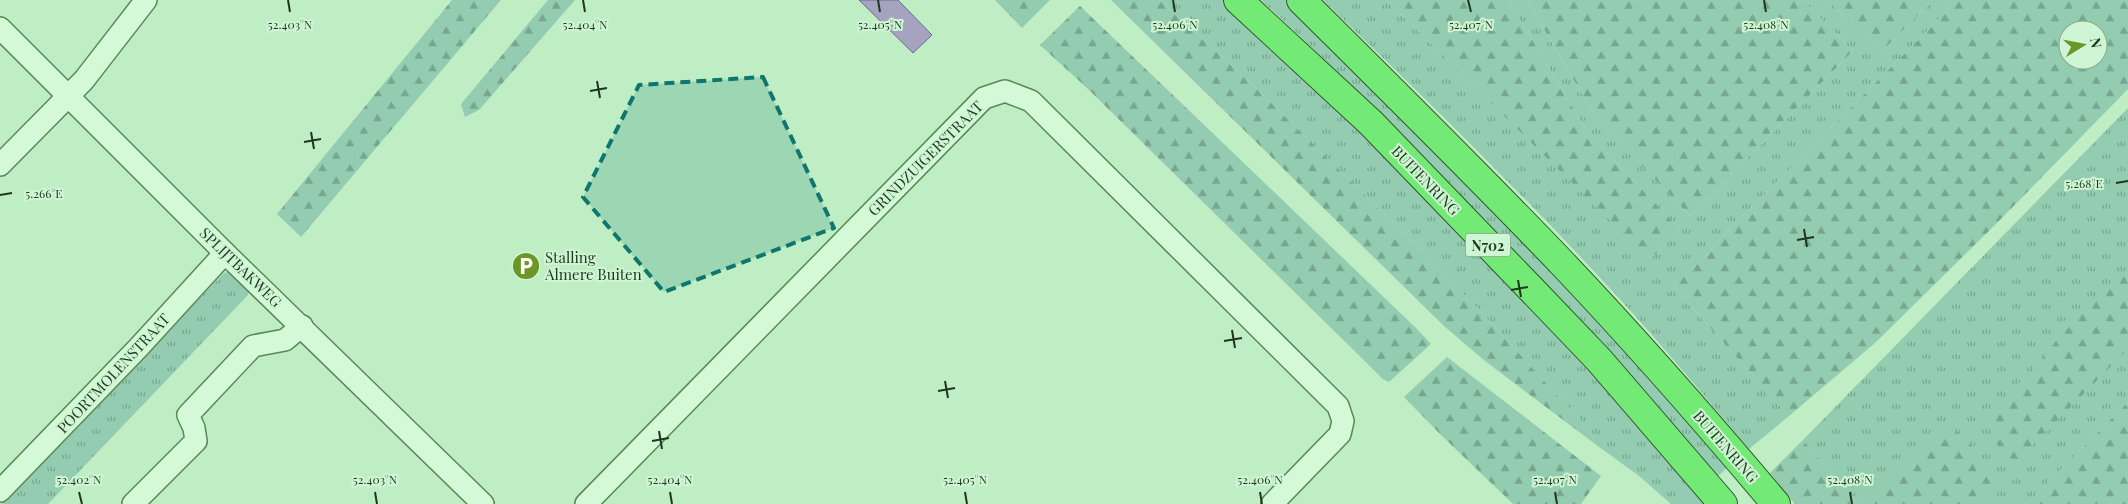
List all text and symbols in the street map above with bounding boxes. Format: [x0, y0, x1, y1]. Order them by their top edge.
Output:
text: 52.403°N [268, 16, 313, 32]
text: 52.404°N [563, 16, 608, 32]
text: 52.405°N [858, 16, 903, 32]
text: 52.406°N [1152, 16, 1198, 32]
text: 52.407°N [1449, 16, 1494, 32]
text: 52.408°N [1743, 16, 1789, 32]
north arrow [2058, 20, 2108, 70]
text: N [2086, 36, 2107, 49]
street label: GRINDZUIGERSTRAAT [863, 96, 987, 220]
street label: BUITENRING [1388, 141, 1465, 219]
text: 5.268°E [2065, 175, 2103, 191]
text: 5.266°E [25, 185, 63, 201]
street label: SPLIJTBAKWEG [196, 223, 287, 311]
road number: N702 [1466, 234, 1510, 256]
place label: Stalling Almere Buiten [544, 247, 642, 284]
parking icon: Stalling Almere Buiten [511, 251, 541, 281]
street label: POORTMOLENSTRAAT [52, 309, 174, 437]
street label: BUITENRING [1689, 406, 1763, 487]
text: 52.402°N [57, 471, 102, 487]
text: 52.403°N [353, 471, 398, 487]
text: 52.404°N [648, 471, 693, 487]
text: 52.405°N [943, 471, 988, 487]
text: 52.406°N [1237, 471, 1283, 487]
text: 52.407°N [1533, 471, 1578, 487]
text: 52.408°N [1827, 471, 1873, 487]

